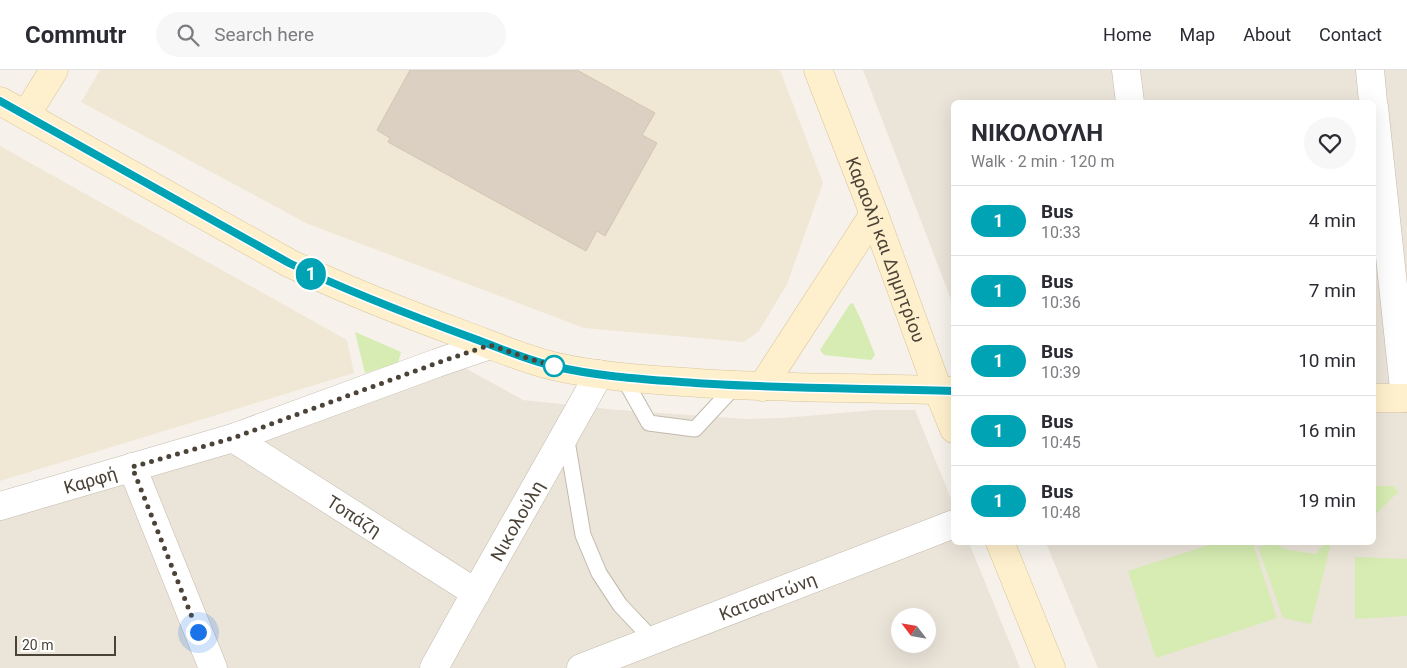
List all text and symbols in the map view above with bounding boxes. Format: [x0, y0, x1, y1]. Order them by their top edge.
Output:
search box [156, 12, 506, 57]
text: Commutr [25, 21, 126, 49]
icon: search [174, 21, 202, 49]
text: Search here [214, 23, 314, 46]
text: Home [1103, 24, 1152, 45]
text: Map [1180, 24, 1215, 45]
text: About [1243, 24, 1291, 45]
text: Contact [1319, 24, 1382, 45]
button: heart [1304, 117, 1356, 169]
text: ΝΙΚΟΛΟΥΛΗ [971, 119, 1103, 147]
text: Walk · 2 min · 120 m [971, 152, 1115, 171]
street label: Καραολή και Δημητρίου [842, 154, 930, 345]
text: Bus [1041, 200, 1074, 223]
text: 4 min [1309, 209, 1356, 232]
text: 1 [993, 210, 1004, 231]
text: 10:33 [1041, 223, 1081, 242]
line badge: 1 [295, 258, 327, 290]
text: 1 [306, 263, 316, 284]
text: Bus [1041, 270, 1074, 293]
text: 7 min [1309, 279, 1356, 302]
text: 1 [993, 280, 1004, 301]
text: 10:36 [1041, 293, 1081, 312]
text: Bus [1041, 340, 1074, 363]
text: 10 min [1298, 349, 1356, 372]
text: 1 [993, 350, 1004, 371]
unlabelled marker [543, 355, 565, 377]
text: 10:39 [1041, 363, 1081, 382]
text: Bus [1041, 410, 1074, 433]
text: 16 min [1298, 419, 1356, 442]
text: 1 [993, 420, 1004, 441]
text: 10:45 [1041, 433, 1081, 452]
street label: Καρφή [61, 462, 119, 497]
street label: Νικολούλη [485, 476, 548, 564]
text: Bus [1041, 480, 1074, 503]
text: 19 min [1298, 489, 1356, 512]
street label: Τοπάζη [323, 490, 386, 541]
text: 1 [993, 490, 1004, 511]
text: 10:48 [1041, 503, 1081, 522]
street label: Κατσαντώνη [716, 568, 819, 624]
north arrow [891, 608, 936, 652]
map controls [891, 608, 936, 653]
your location [186, 620, 211, 645]
scale bar [15, 633, 116, 656]
text: 20 m [22, 637, 54, 653]

